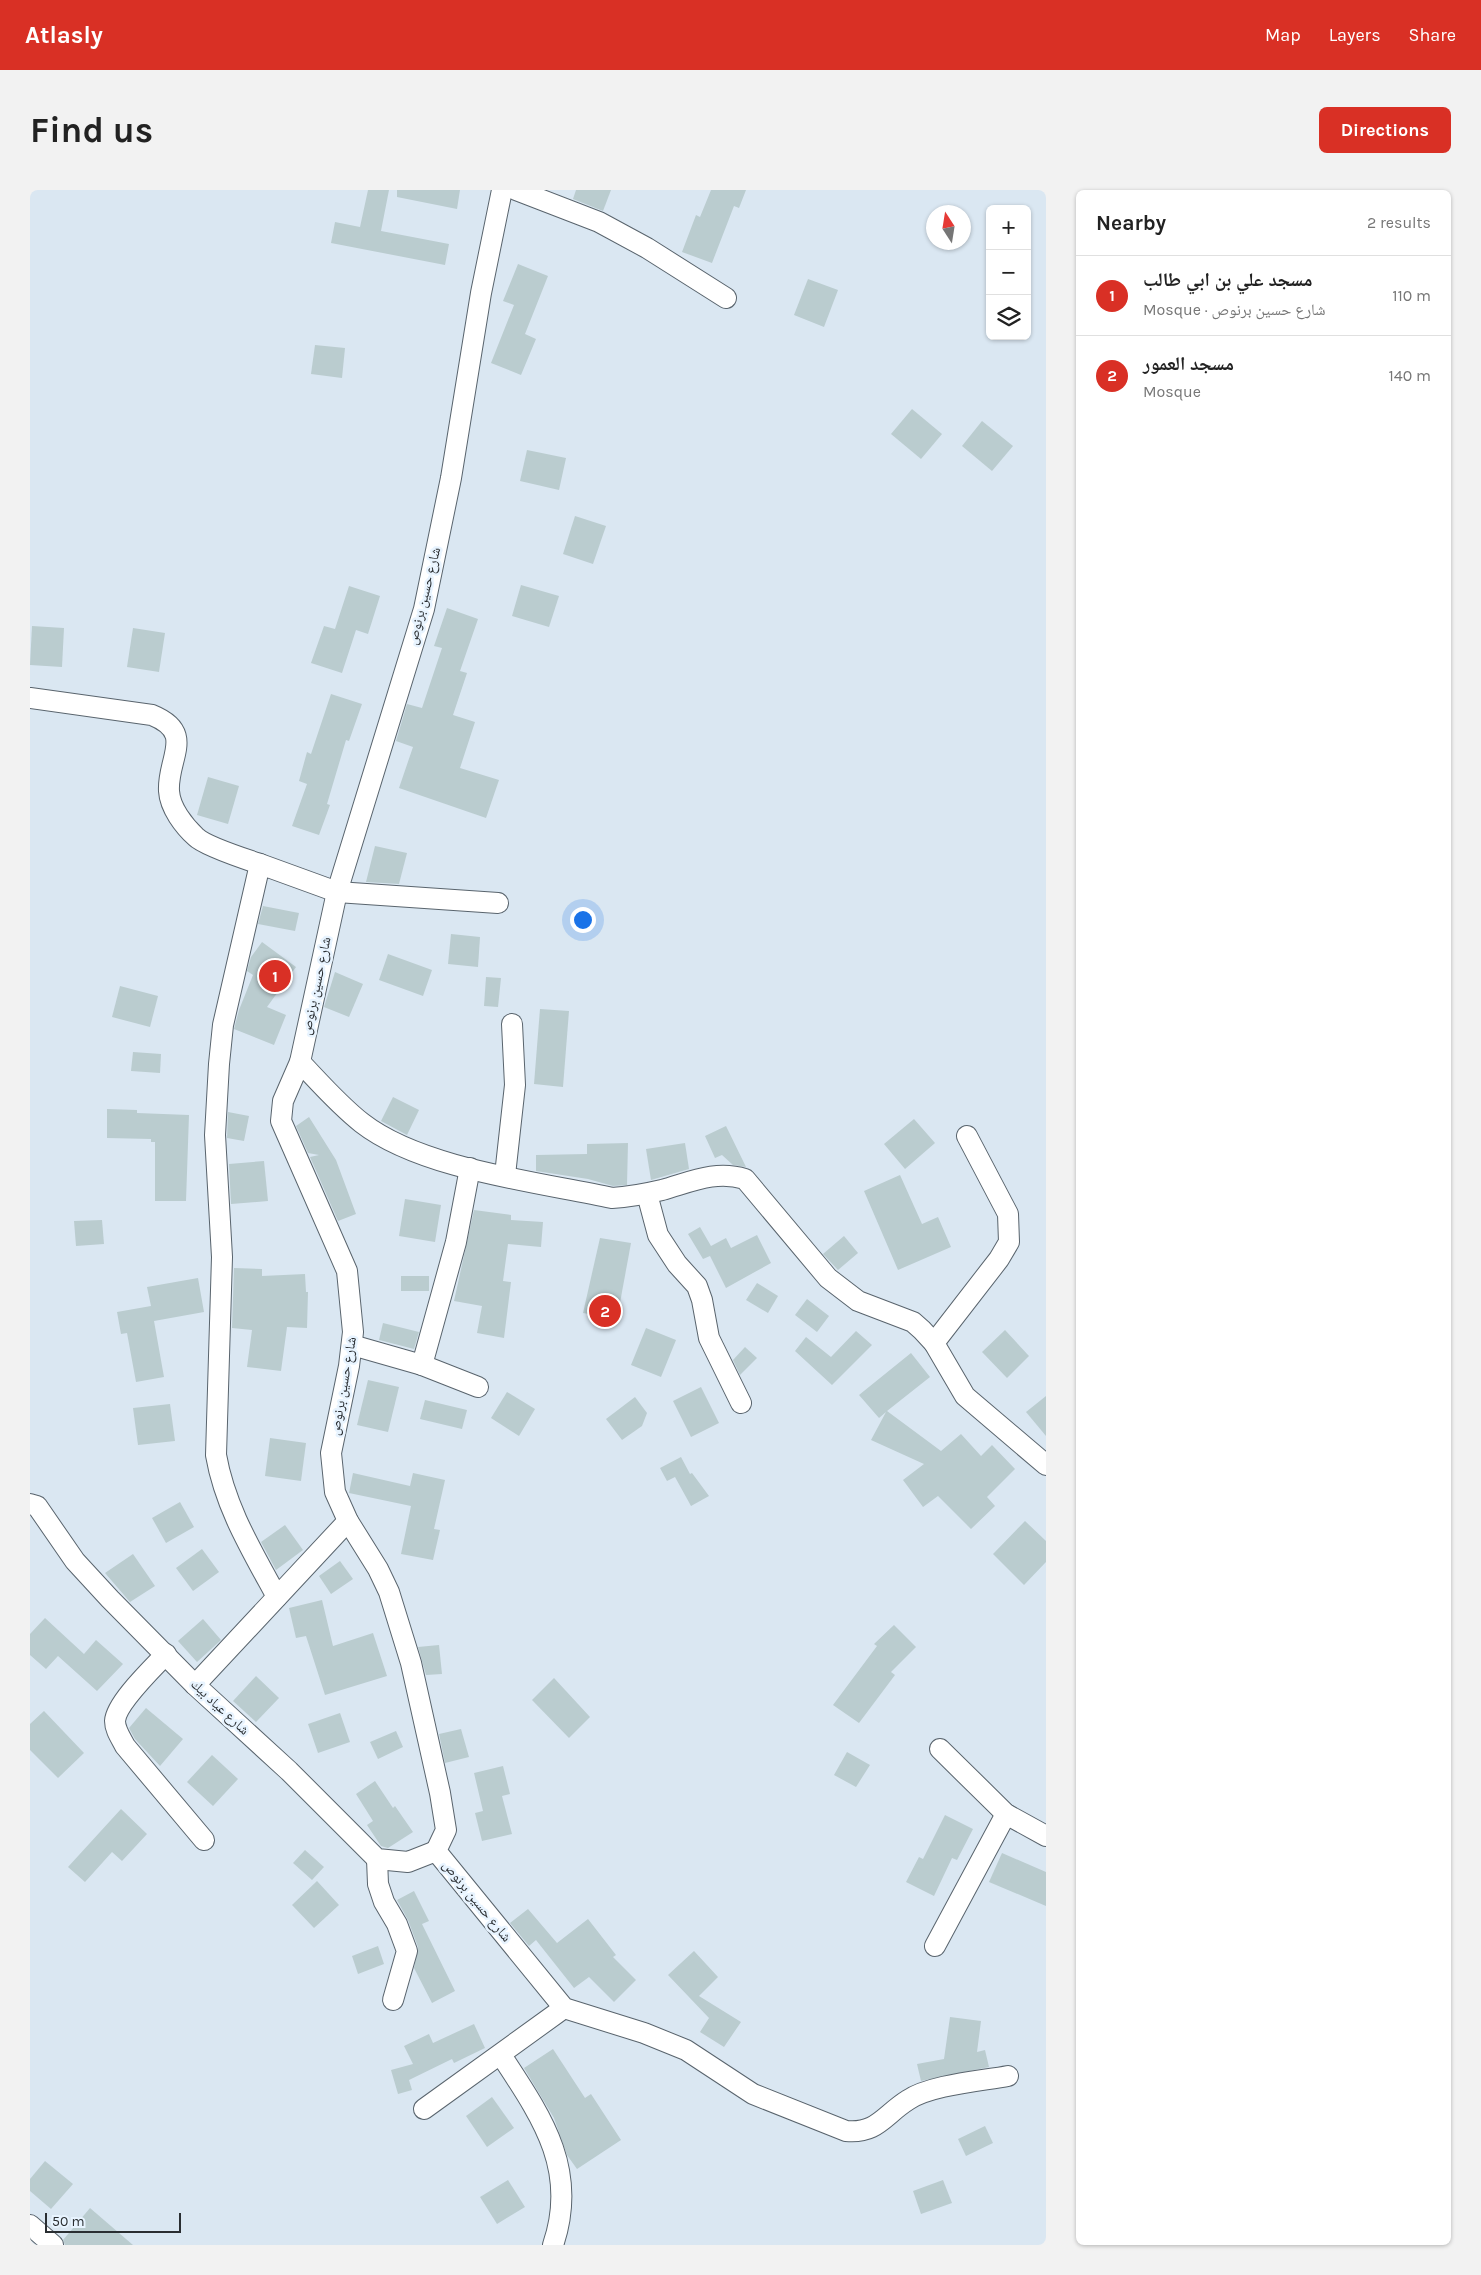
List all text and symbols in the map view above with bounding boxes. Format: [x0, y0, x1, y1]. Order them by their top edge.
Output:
text: Atlasly [25, 21, 103, 49]
text: Map [1265, 24, 1301, 46]
text: Layers [1329, 24, 1381, 46]
text: Share [1409, 24, 1456, 46]
button: Directions [1319, 107, 1451, 153]
text: Find us [30, 110, 153, 151]
north arrow [926, 205, 971, 250]
map controls [986, 205, 1031, 340]
button: + [986, 205, 1031, 250]
text: Nearby [1096, 211, 1166, 235]
text: 2 results [1367, 213, 1431, 232]
button: − [986, 250, 1031, 295]
text: مسجد علي بن ابي طالب [1143, 269, 1312, 291]
text: 1 [1109, 286, 1115, 305]
text: 110 m [1392, 286, 1431, 305]
button: layers [986, 295, 1031, 340]
text: Mosque · شارع حسين برنوص [1143, 300, 1326, 319]
text: مسجد العمور [1143, 353, 1234, 375]
text: 2 [1107, 366, 1117, 385]
text: 140 m [1389, 366, 1431, 385]
text: Mosque [1143, 382, 1201, 401]
street label: شارع حسين برنوص [404, 545, 445, 647]
your location [570, 907, 596, 933]
street label: شارع حسين برنوص [297, 935, 336, 1037]
pin: 1 [259, 957, 291, 995]
pin: 2 [589, 1292, 621, 1330]
street label: شارع حسين برنوص [326, 1335, 361, 1437]
street label: شارع عياد بيك [186, 1676, 253, 1739]
street label: شارع حسين برنوص [438, 1857, 515, 1946]
scale bar [45, 2210, 181, 2233]
text: 50 m [52, 2213, 85, 2230]

